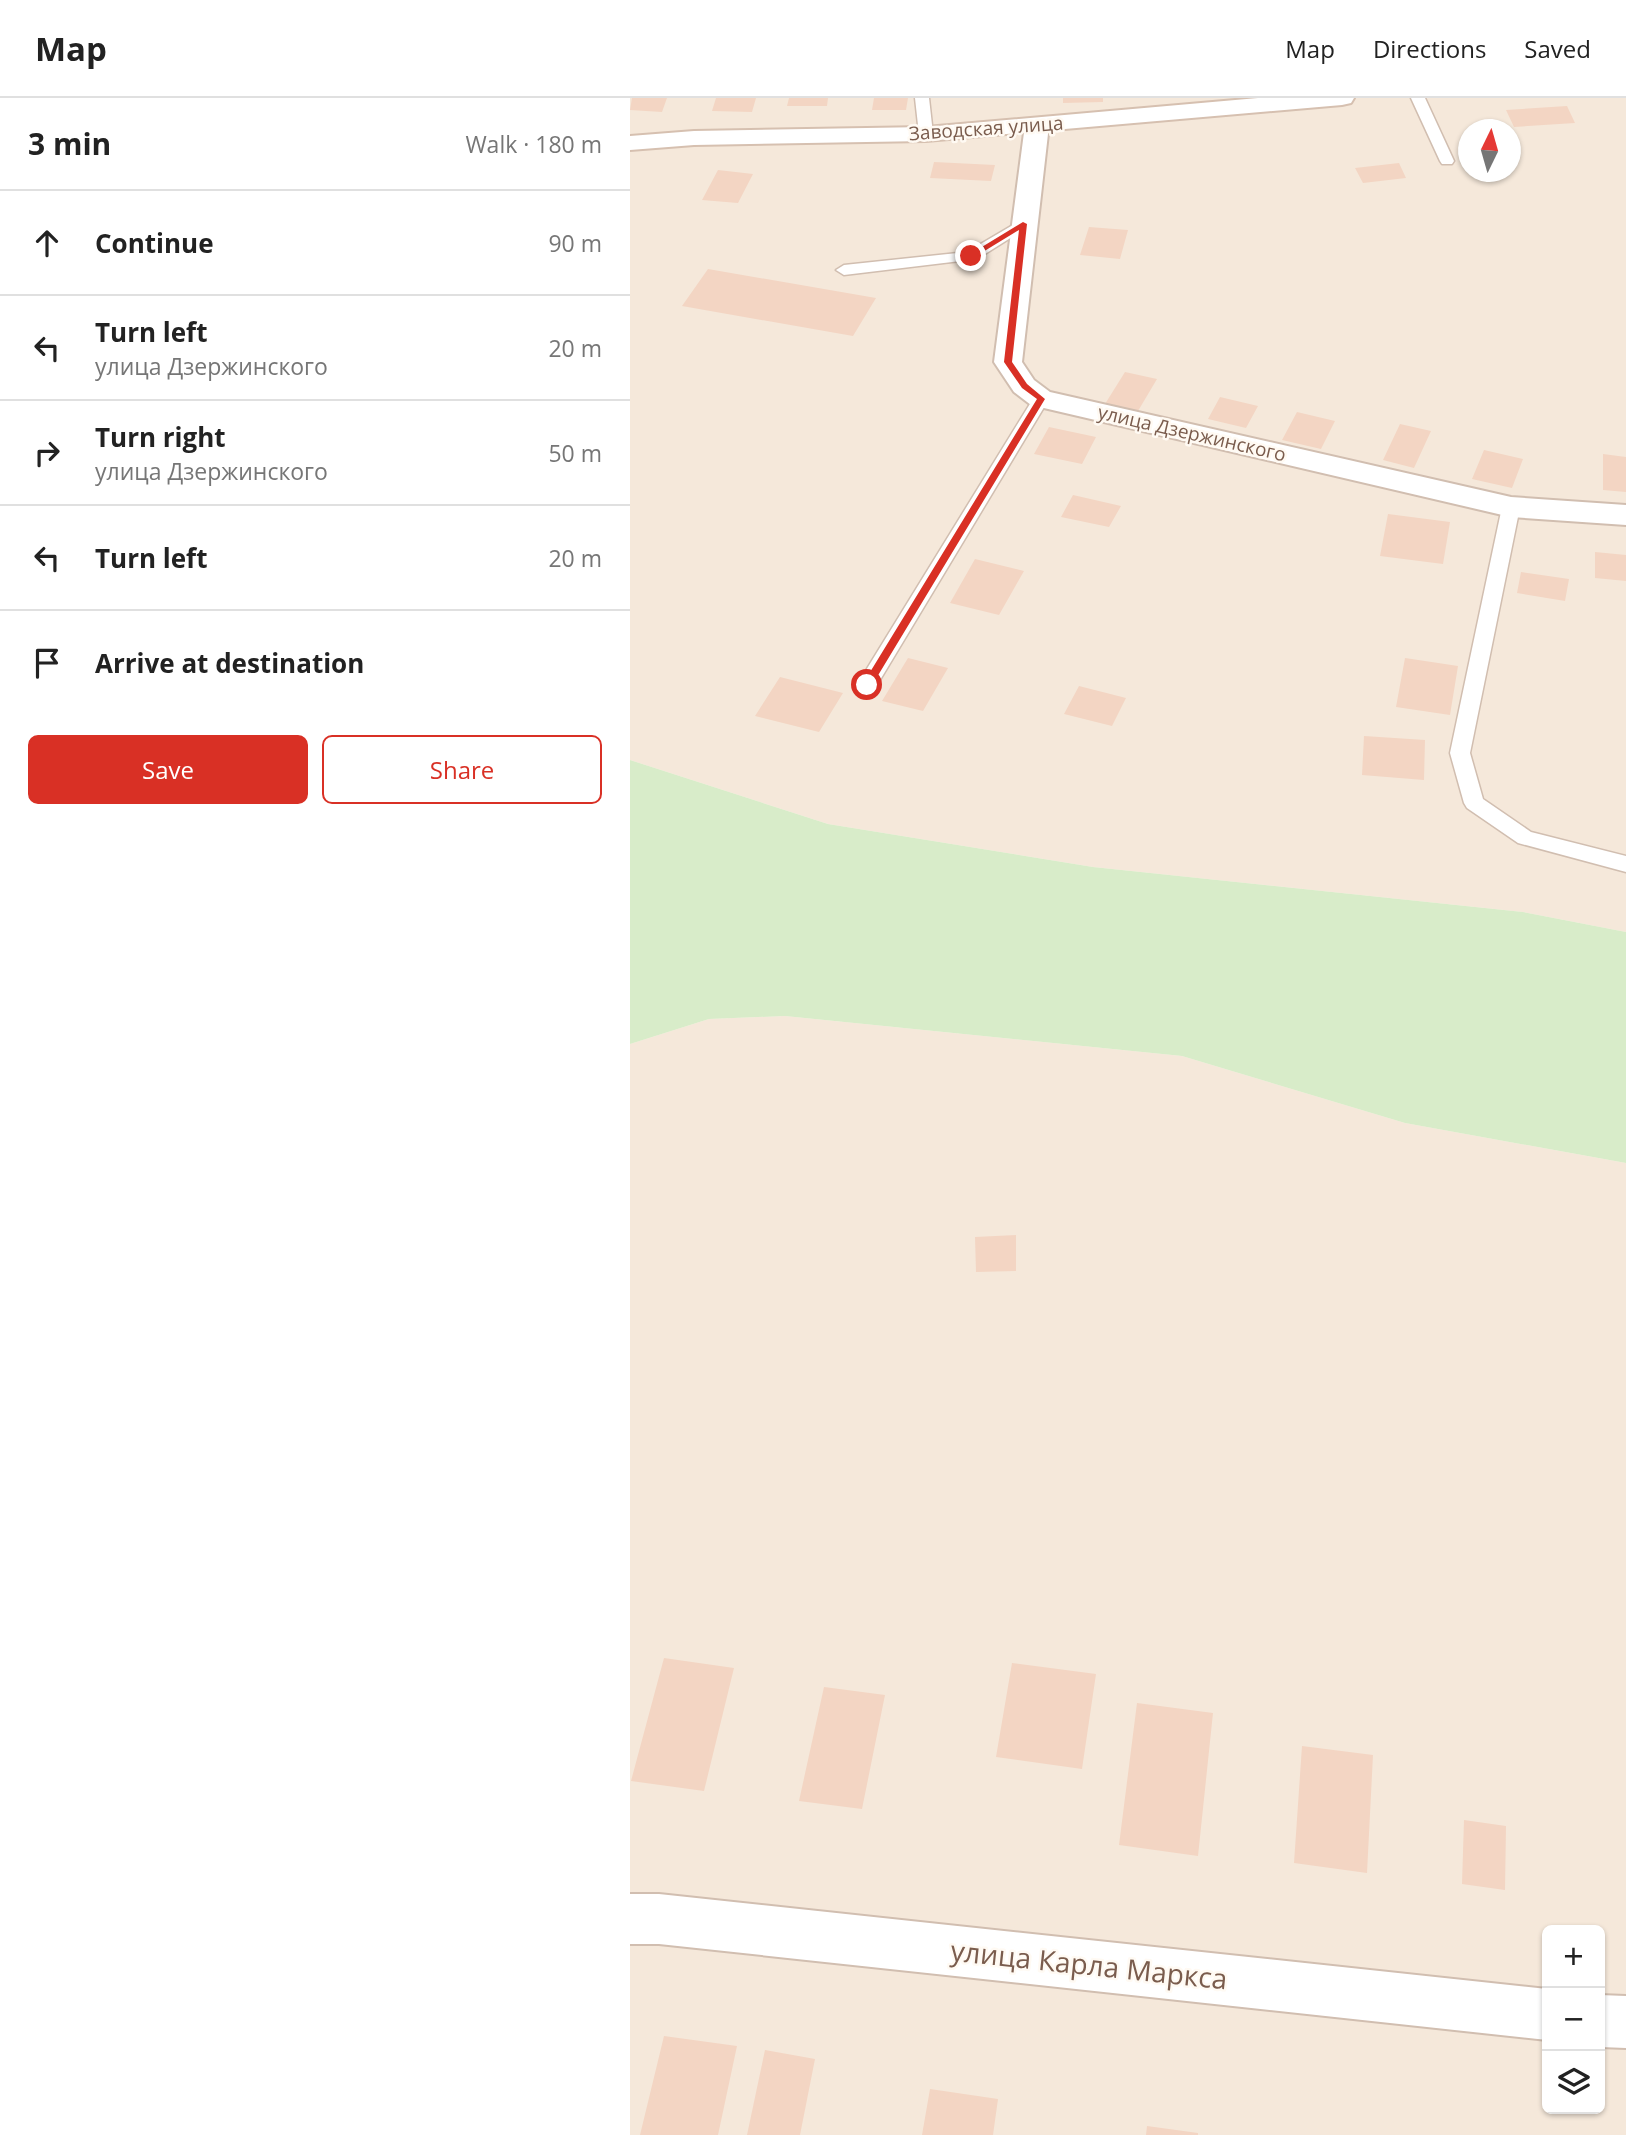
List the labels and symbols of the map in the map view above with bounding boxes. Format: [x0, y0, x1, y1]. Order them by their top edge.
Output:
street label: Заводская улица [908, 110, 1064, 146]
north arrow [1458, 119, 1521, 182]
route end [955, 240, 986, 271]
street label: улица Дзержинского [1095, 399, 1289, 467]
route start [851, 669, 882, 700]
street label: улица Карла Маркса [949, 1931, 1229, 1997]

